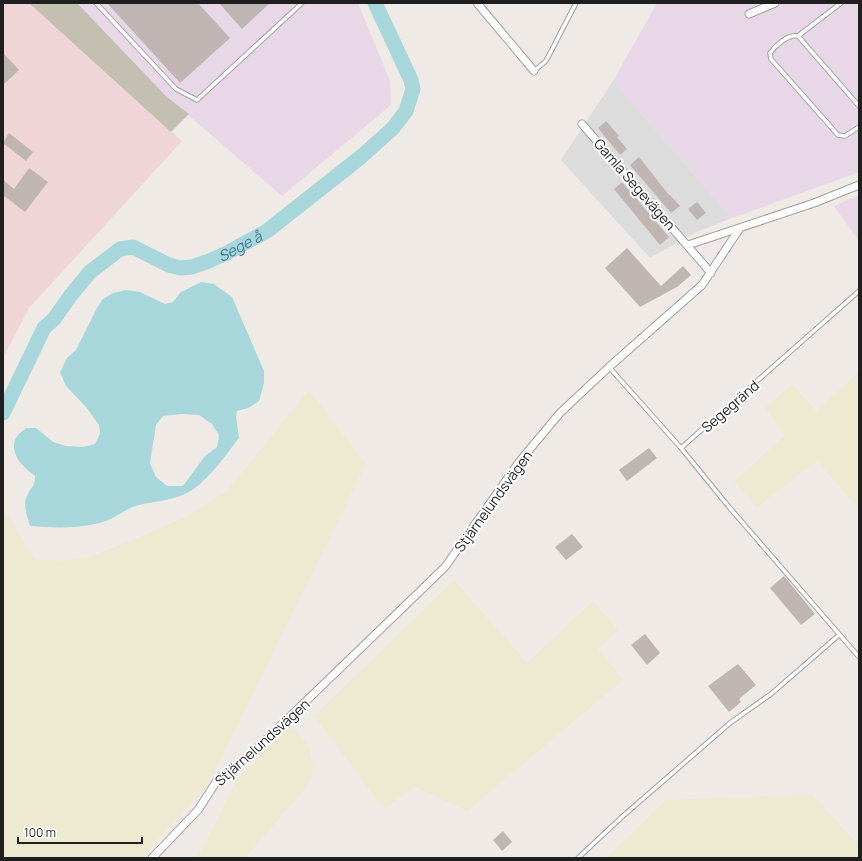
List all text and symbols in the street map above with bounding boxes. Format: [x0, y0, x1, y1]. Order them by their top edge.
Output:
street label: Gamla Segevägen [590, 134, 680, 234]
water label: Sege å [215, 225, 266, 266]
street label: Segegränd [697, 376, 763, 436]
street label: Stjärnelundsvägen [450, 446, 536, 556]
street label: Stjärnelundsvägen [211, 694, 313, 790]
scale bar [18, 819, 142, 845]
text: 100 m [24, 824, 56, 841]

